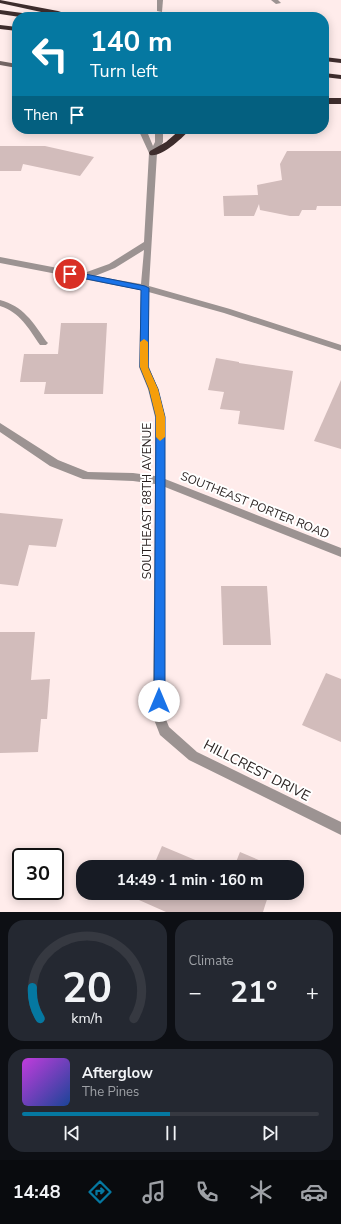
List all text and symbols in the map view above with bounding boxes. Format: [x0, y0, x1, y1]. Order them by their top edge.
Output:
text: 140 m [90, 23, 173, 61]
icon: left [24, 28, 76, 80]
text: Turn left [90, 59, 158, 83]
icon: arrive [66, 104, 88, 126]
text: Then [24, 105, 58, 125]
pin [53, 257, 87, 291]
icon: arrive [59, 263, 81, 285]
street label: SOUTHEAST 88TH AVENUE [139, 423, 155, 579]
street label: SOUTHEAST PORTER ROAD [178, 468, 332, 542]
position arrow [138, 680, 180, 722]
street label: HILLCREST DRIVE [200, 735, 313, 806]
speed limit sign: 30 [12, 848, 64, 900]
text: 14:49 · 1 min · 160 m [117, 870, 263, 890]
text: Climate [189, 952, 234, 970]
text: 20 [62, 959, 112, 1016]
text: 21° [230, 972, 277, 1013]
text: − [189, 978, 202, 1008]
text: + [306, 978, 319, 1008]
text: km/h [72, 1008, 103, 1027]
text: Afterglow [82, 1063, 153, 1083]
text: The Pines [82, 1083, 139, 1101]
icon: previous [61, 1122, 83, 1144]
icon: pause [160, 1122, 182, 1144]
icon: next [259, 1122, 281, 1144]
icon: directions [86, 1178, 114, 1206]
icon: music [140, 1178, 168, 1206]
icon: phone [193, 1178, 221, 1206]
icon: climate [247, 1178, 275, 1206]
icon: car [300, 1178, 328, 1206]
text: 14:48 [13, 1180, 60, 1204]

